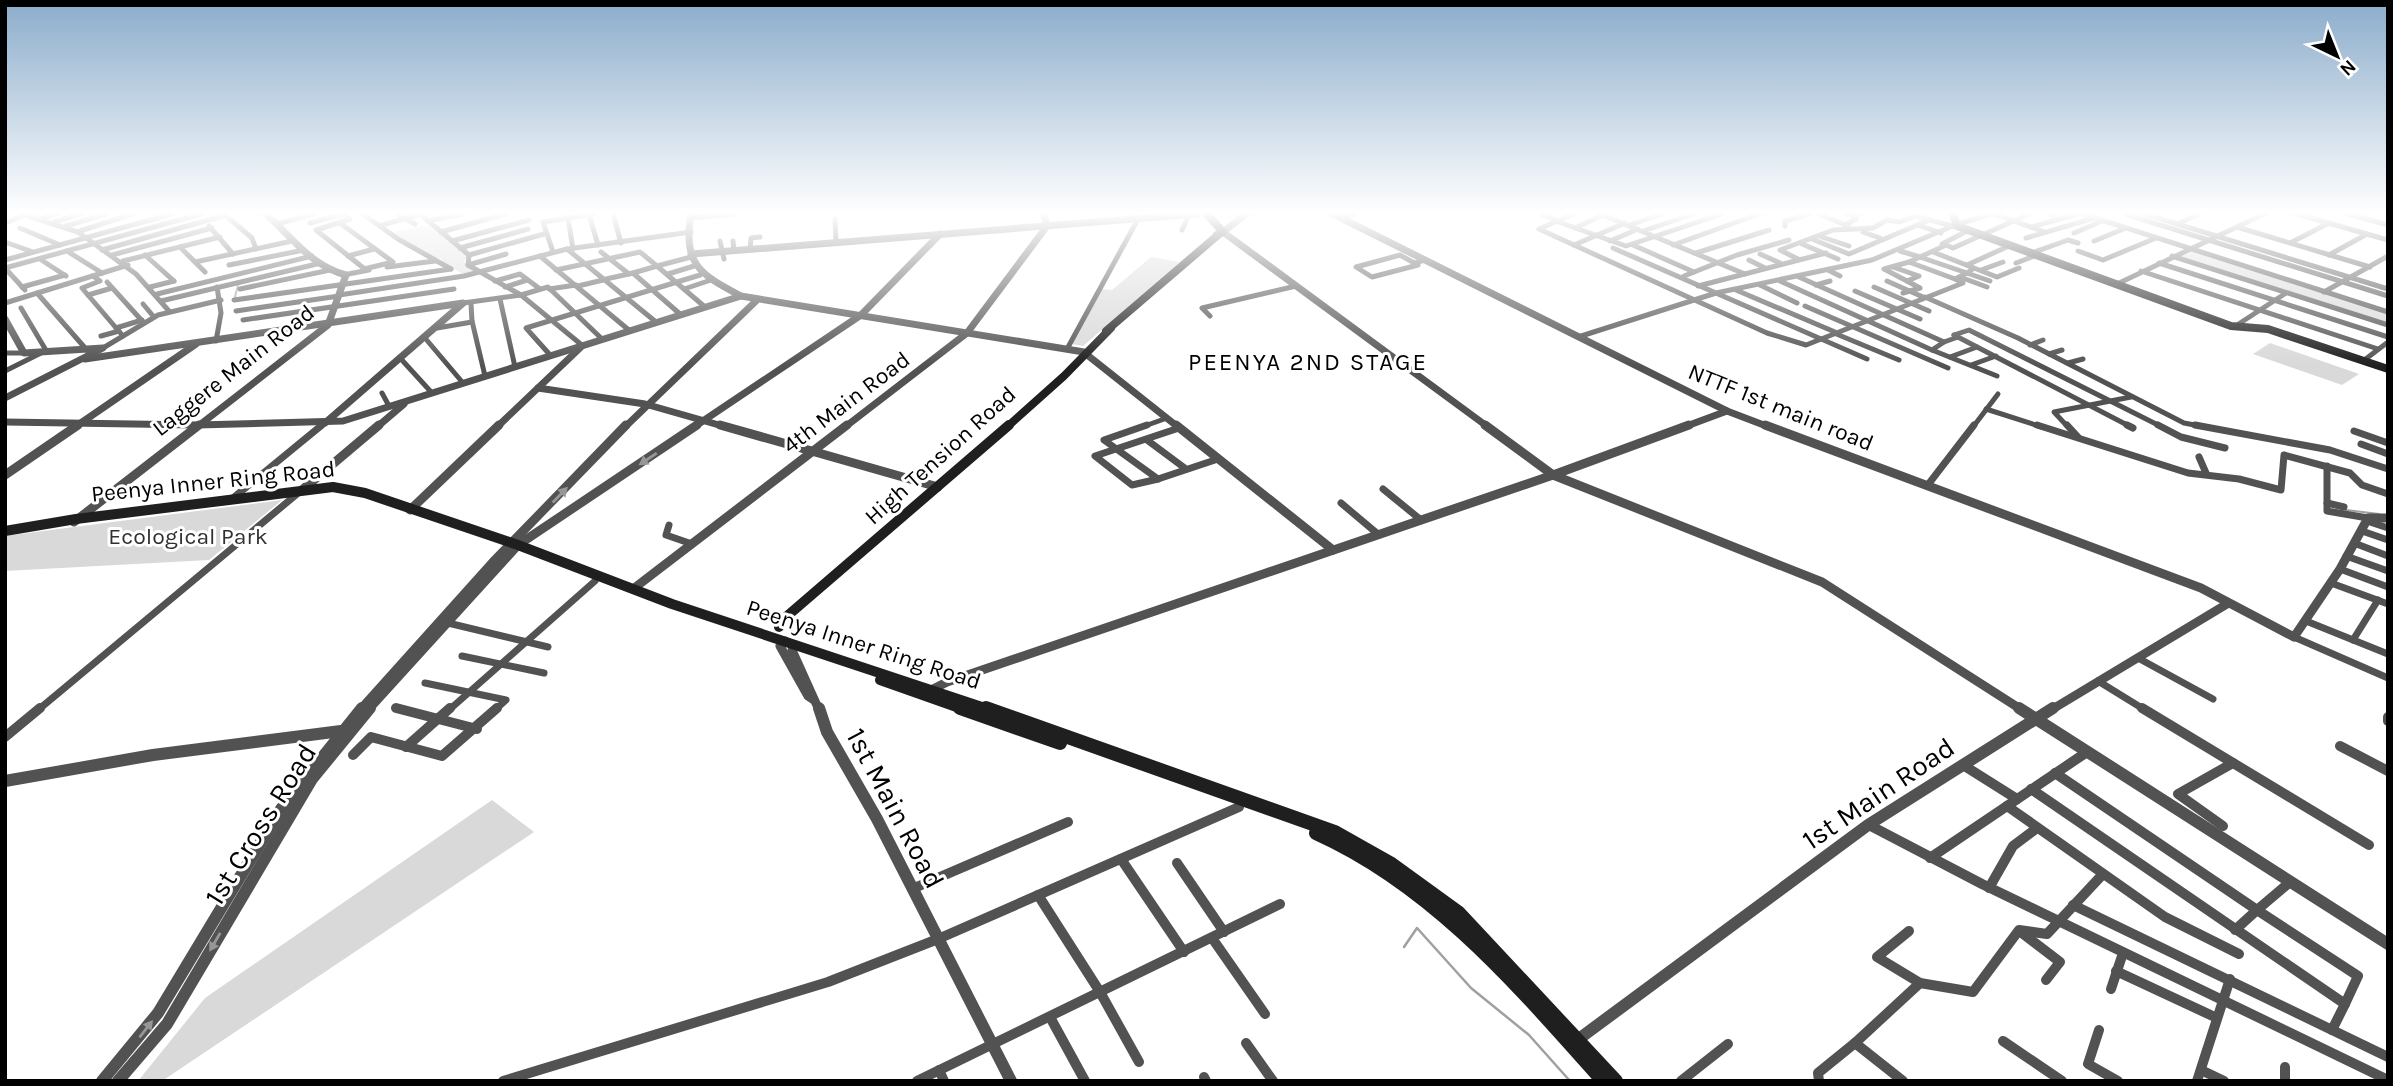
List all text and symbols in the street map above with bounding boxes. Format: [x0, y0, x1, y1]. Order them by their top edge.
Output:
north arrow [2302, 21, 2372, 91]
text: N [2335, 55, 2360, 80]
street label: Laggere Main Road [147, 299, 320, 442]
street label: 4th Main Road [777, 346, 915, 459]
district label: PEENYA 2ND STAGE [1188, 348, 1428, 376]
street label: NTTF 1st main road [1684, 358, 1877, 457]
street label: High Tension Road [859, 380, 1021, 530]
one-way arrow [639, 452, 658, 465]
street label: Peenya Inner Ring Road [90, 455, 336, 508]
one-way arrow [552, 486, 569, 503]
park label: Ecological Park [108, 523, 268, 550]
street label: Peenya Inner Ring Road [743, 594, 985, 695]
street label: 1st Main Road [840, 723, 952, 894]
street label: 1st Main Road [1796, 730, 1961, 856]
street label: 1st Cross Road [198, 737, 323, 911]
one-way arrow [209, 932, 221, 952]
one-way arrow [139, 1020, 153, 1038]

